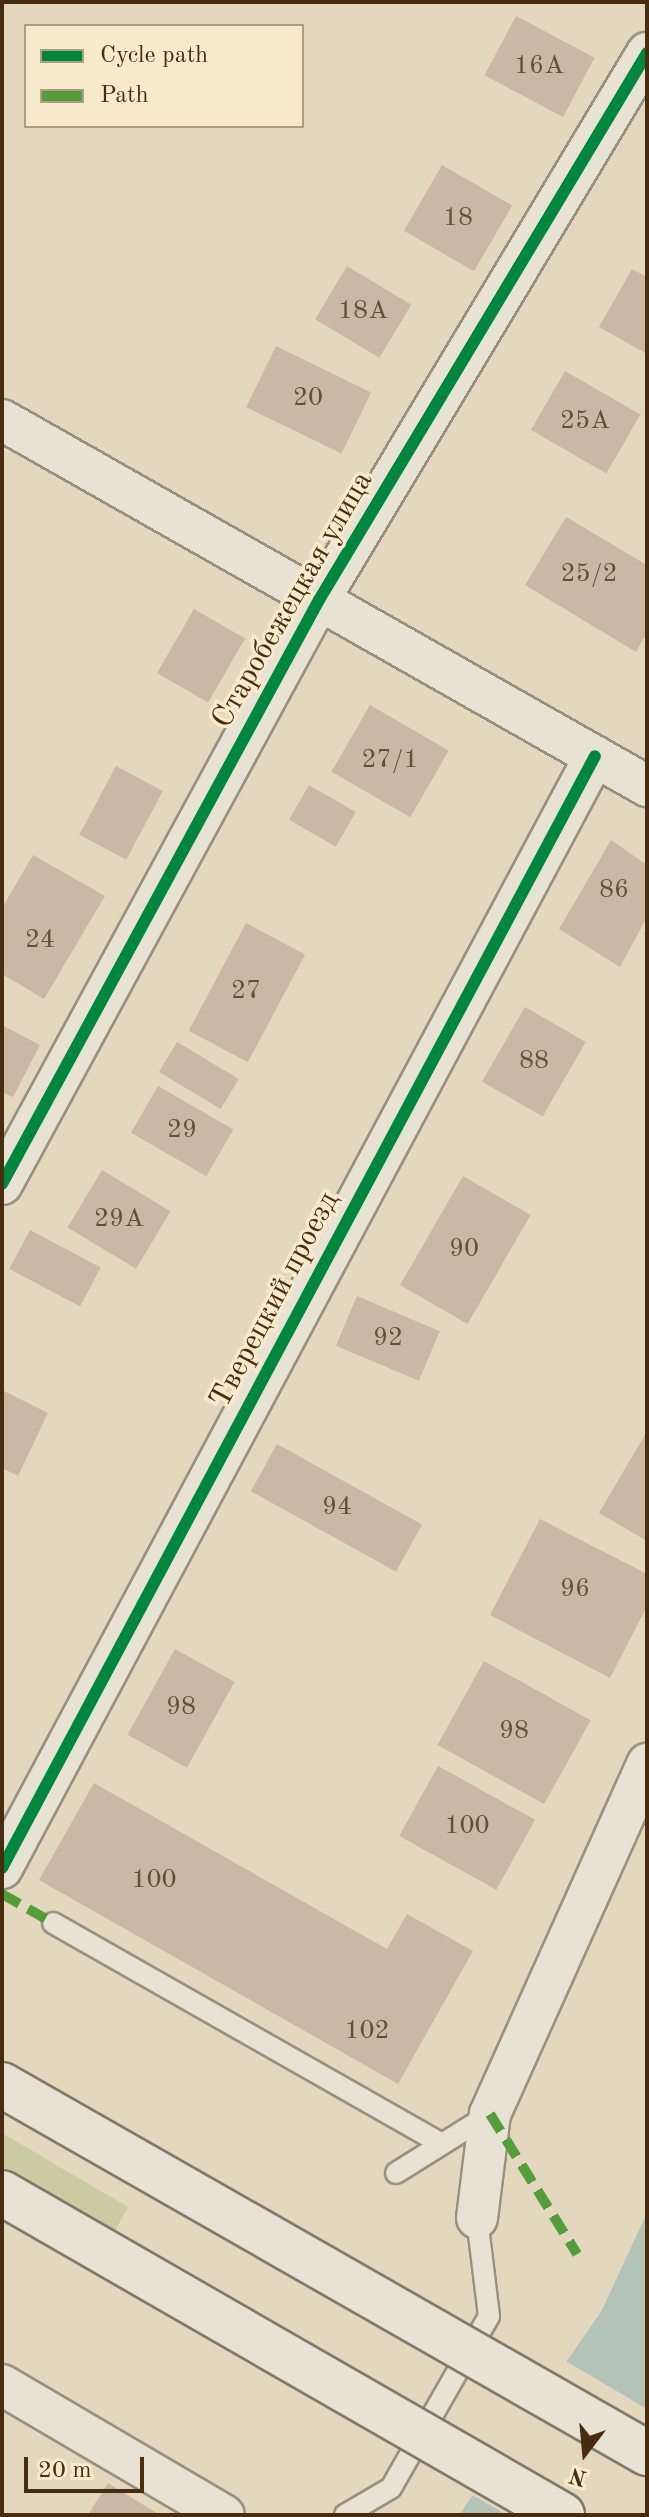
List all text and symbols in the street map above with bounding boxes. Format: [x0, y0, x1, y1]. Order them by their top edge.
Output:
legend [24, 24, 304, 128]
text: Cycle path [100, 44, 208, 68]
house number: 16А [514, 51, 564, 83]
text: Path [100, 84, 149, 108]
house number: 18 [443, 203, 473, 235]
house number: 18А [338, 296, 388, 328]
house number: 20 [293, 383, 323, 415]
house number: 25А [560, 406, 610, 438]
street label: Старобежецкая улица [205, 465, 381, 735]
house number: 25/2 [561, 559, 617, 591]
house number: 27/1 [362, 745, 418, 777]
house number: 86 [599, 875, 629, 907]
house number: 24 [25, 925, 55, 957]
house number: 27 [231, 976, 261, 1008]
house number: 88 [519, 1046, 549, 1078]
house number: 29 [167, 1115, 197, 1147]
street label: Тверецкий проезд [203, 1186, 347, 1414]
house number: 29А [94, 1204, 144, 1236]
house number: 90 [449, 1234, 479, 1266]
house number: 92 [373, 1323, 403, 1355]
house number: 94 [322, 1492, 352, 1524]
house number: 96 [560, 1574, 590, 1606]
house number: 98 [166, 1692, 196, 1724]
house number: 98 [499, 1716, 529, 1748]
house number: 100 [444, 1811, 490, 1843]
house number: 100 [131, 1865, 177, 1897]
house number: 102 [344, 2016, 390, 2048]
north arrow [545, 2413, 625, 2493]
scale bar [28, 2441, 148, 2491]
text: 20 m [38, 2459, 92, 2483]
text: N [567, 2463, 589, 2489]

